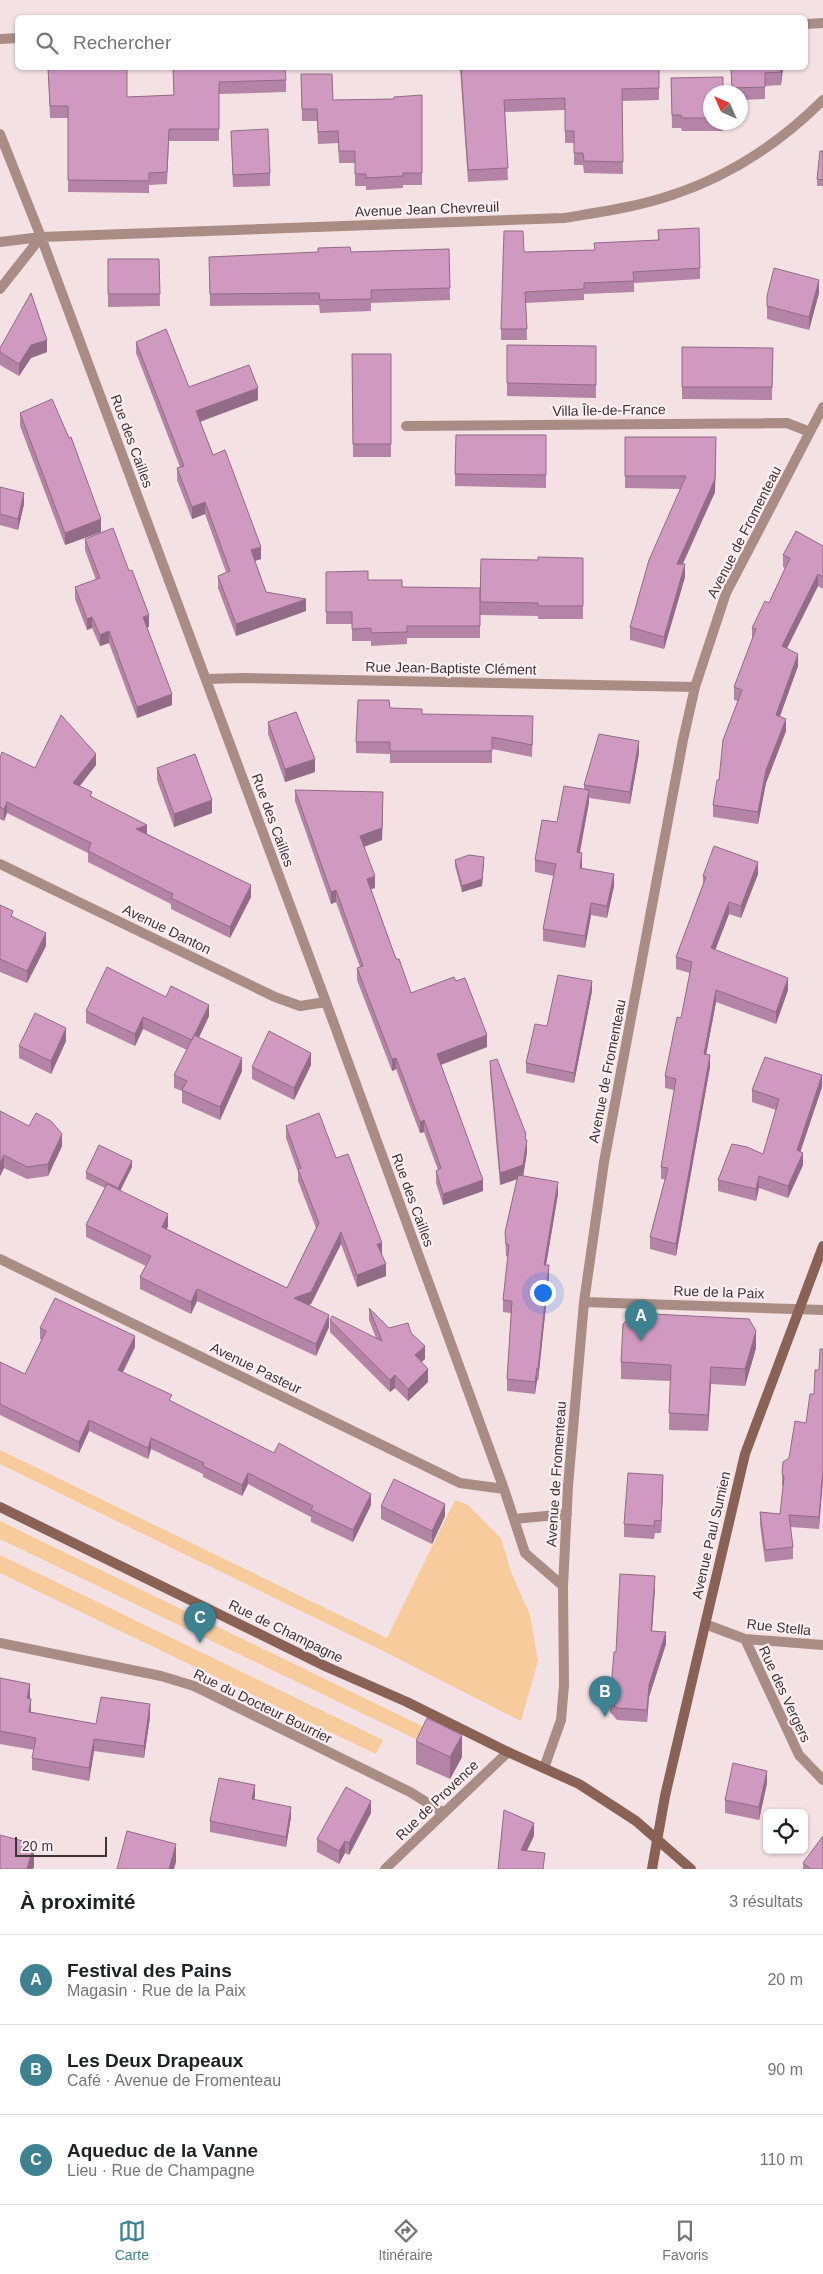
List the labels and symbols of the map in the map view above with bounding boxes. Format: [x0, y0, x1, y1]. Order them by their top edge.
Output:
north arrow [703, 85, 748, 130]
street label: Avenue Jean Chevreuil [355, 198, 499, 220]
street label: Rue des Cailles [108, 392, 156, 490]
street label: Villa Île-de-France [552, 401, 666, 419]
street label: Avenue de Fromenteau [704, 463, 784, 601]
street label: Rue Jean-Baptiste Clément [365, 659, 537, 677]
street label: Rue des Cailles [249, 771, 297, 869]
street label: Avenue Danton [120, 901, 214, 957]
street label: Avenue de Fromenteau [585, 998, 629, 1144]
street label: Rue des Cailles [389, 1151, 437, 1249]
your location [530, 1280, 556, 1306]
street label: Rue de la Paix [673, 1282, 765, 1302]
pin: A [625, 1300, 657, 1341]
street label: Avenue Pasteur [208, 1339, 304, 1397]
street label: Avenue de Fromenteau [543, 1401, 569, 1547]
street label: Avenue Paul Sumien [689, 1470, 733, 1600]
street label: Rue de Champagne [226, 1596, 346, 1666]
pin: C [184, 1602, 216, 1643]
street label: Rue Stella [746, 1616, 812, 1638]
street label: Rue des Vergers [756, 1643, 814, 1745]
street label: Rue du Docteur Bourrier [191, 1666, 335, 1747]
pin: B [589, 1676, 621, 1717]
street label: Rue de Provence [393, 1757, 482, 1843]
scale bar [15, 1834, 108, 1857]

